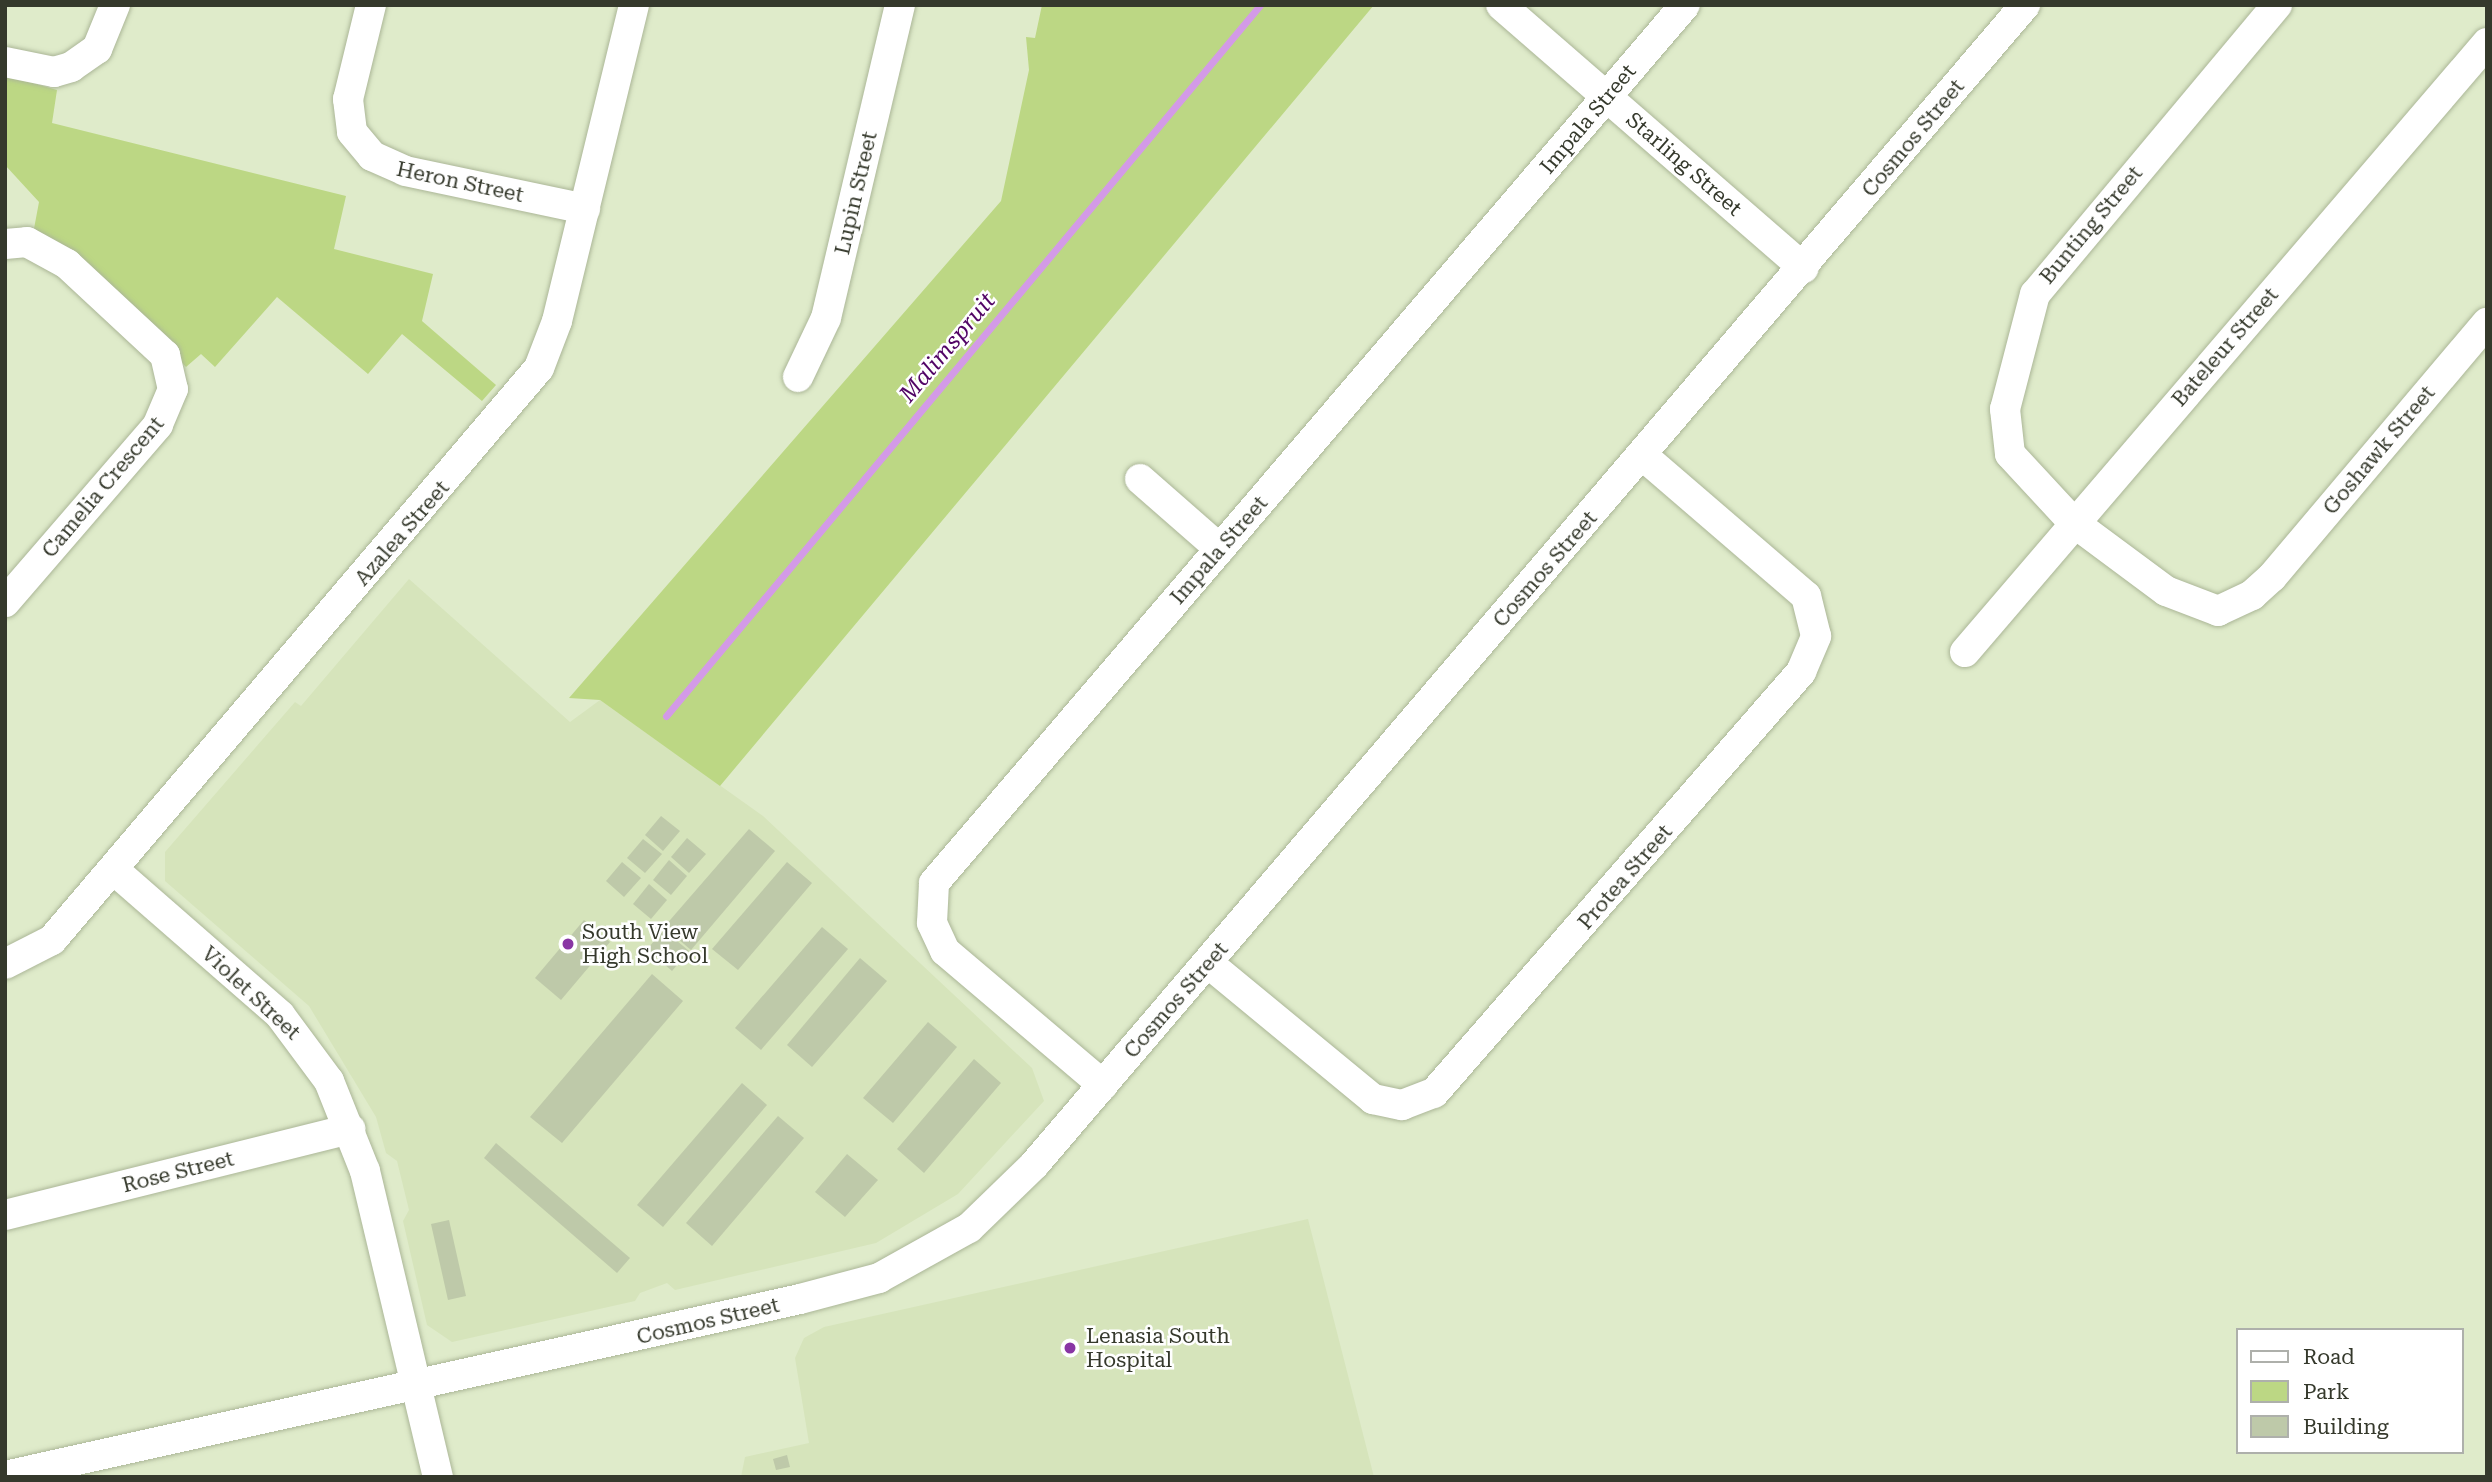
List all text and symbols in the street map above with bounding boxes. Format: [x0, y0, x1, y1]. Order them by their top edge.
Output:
street label: Impala Street [1535, 59, 1641, 179]
street label: Cosmos Street [1857, 74, 1969, 202]
street label: Starling Street [1621, 107, 1747, 221]
street label: Lupin Street [830, 129, 882, 257]
street label: Heron Street [394, 156, 526, 208]
street label: Bunting Street [2034, 161, 2148, 289]
street label: Bateleur Street [2166, 282, 2284, 412]
water label: Malimspruit [894, 288, 1002, 408]
street label: Goshawk Street [2318, 380, 2440, 520]
street label: Camelia Crescent [37, 411, 169, 563]
street label: Azalea Street [350, 475, 454, 591]
street label: Impala Street [1165, 491, 1273, 609]
street label: Cosmos Street [1488, 506, 1602, 632]
street label: Protea Street [1573, 819, 1677, 935]
place label: South View High School [582, 919, 708, 969]
marker: South View High School [560, 936, 576, 952]
street label: Cosmos Street [1119, 937, 1233, 1063]
street label: Violet Street [196, 941, 306, 1045]
street label: Rose Street [120, 1146, 236, 1198]
street label: Cosmos Street [634, 1292, 782, 1350]
place label: Lenasia South Hospital [1086, 1323, 1230, 1373]
legend [2236, 1328, 2464, 1454]
marker: Lenasia South Hospital [1060, 1338, 1080, 1358]
text: Road [2303, 1345, 2355, 1369]
text: Park [2303, 1380, 2349, 1404]
text: Building [2303, 1415, 2389, 1439]

